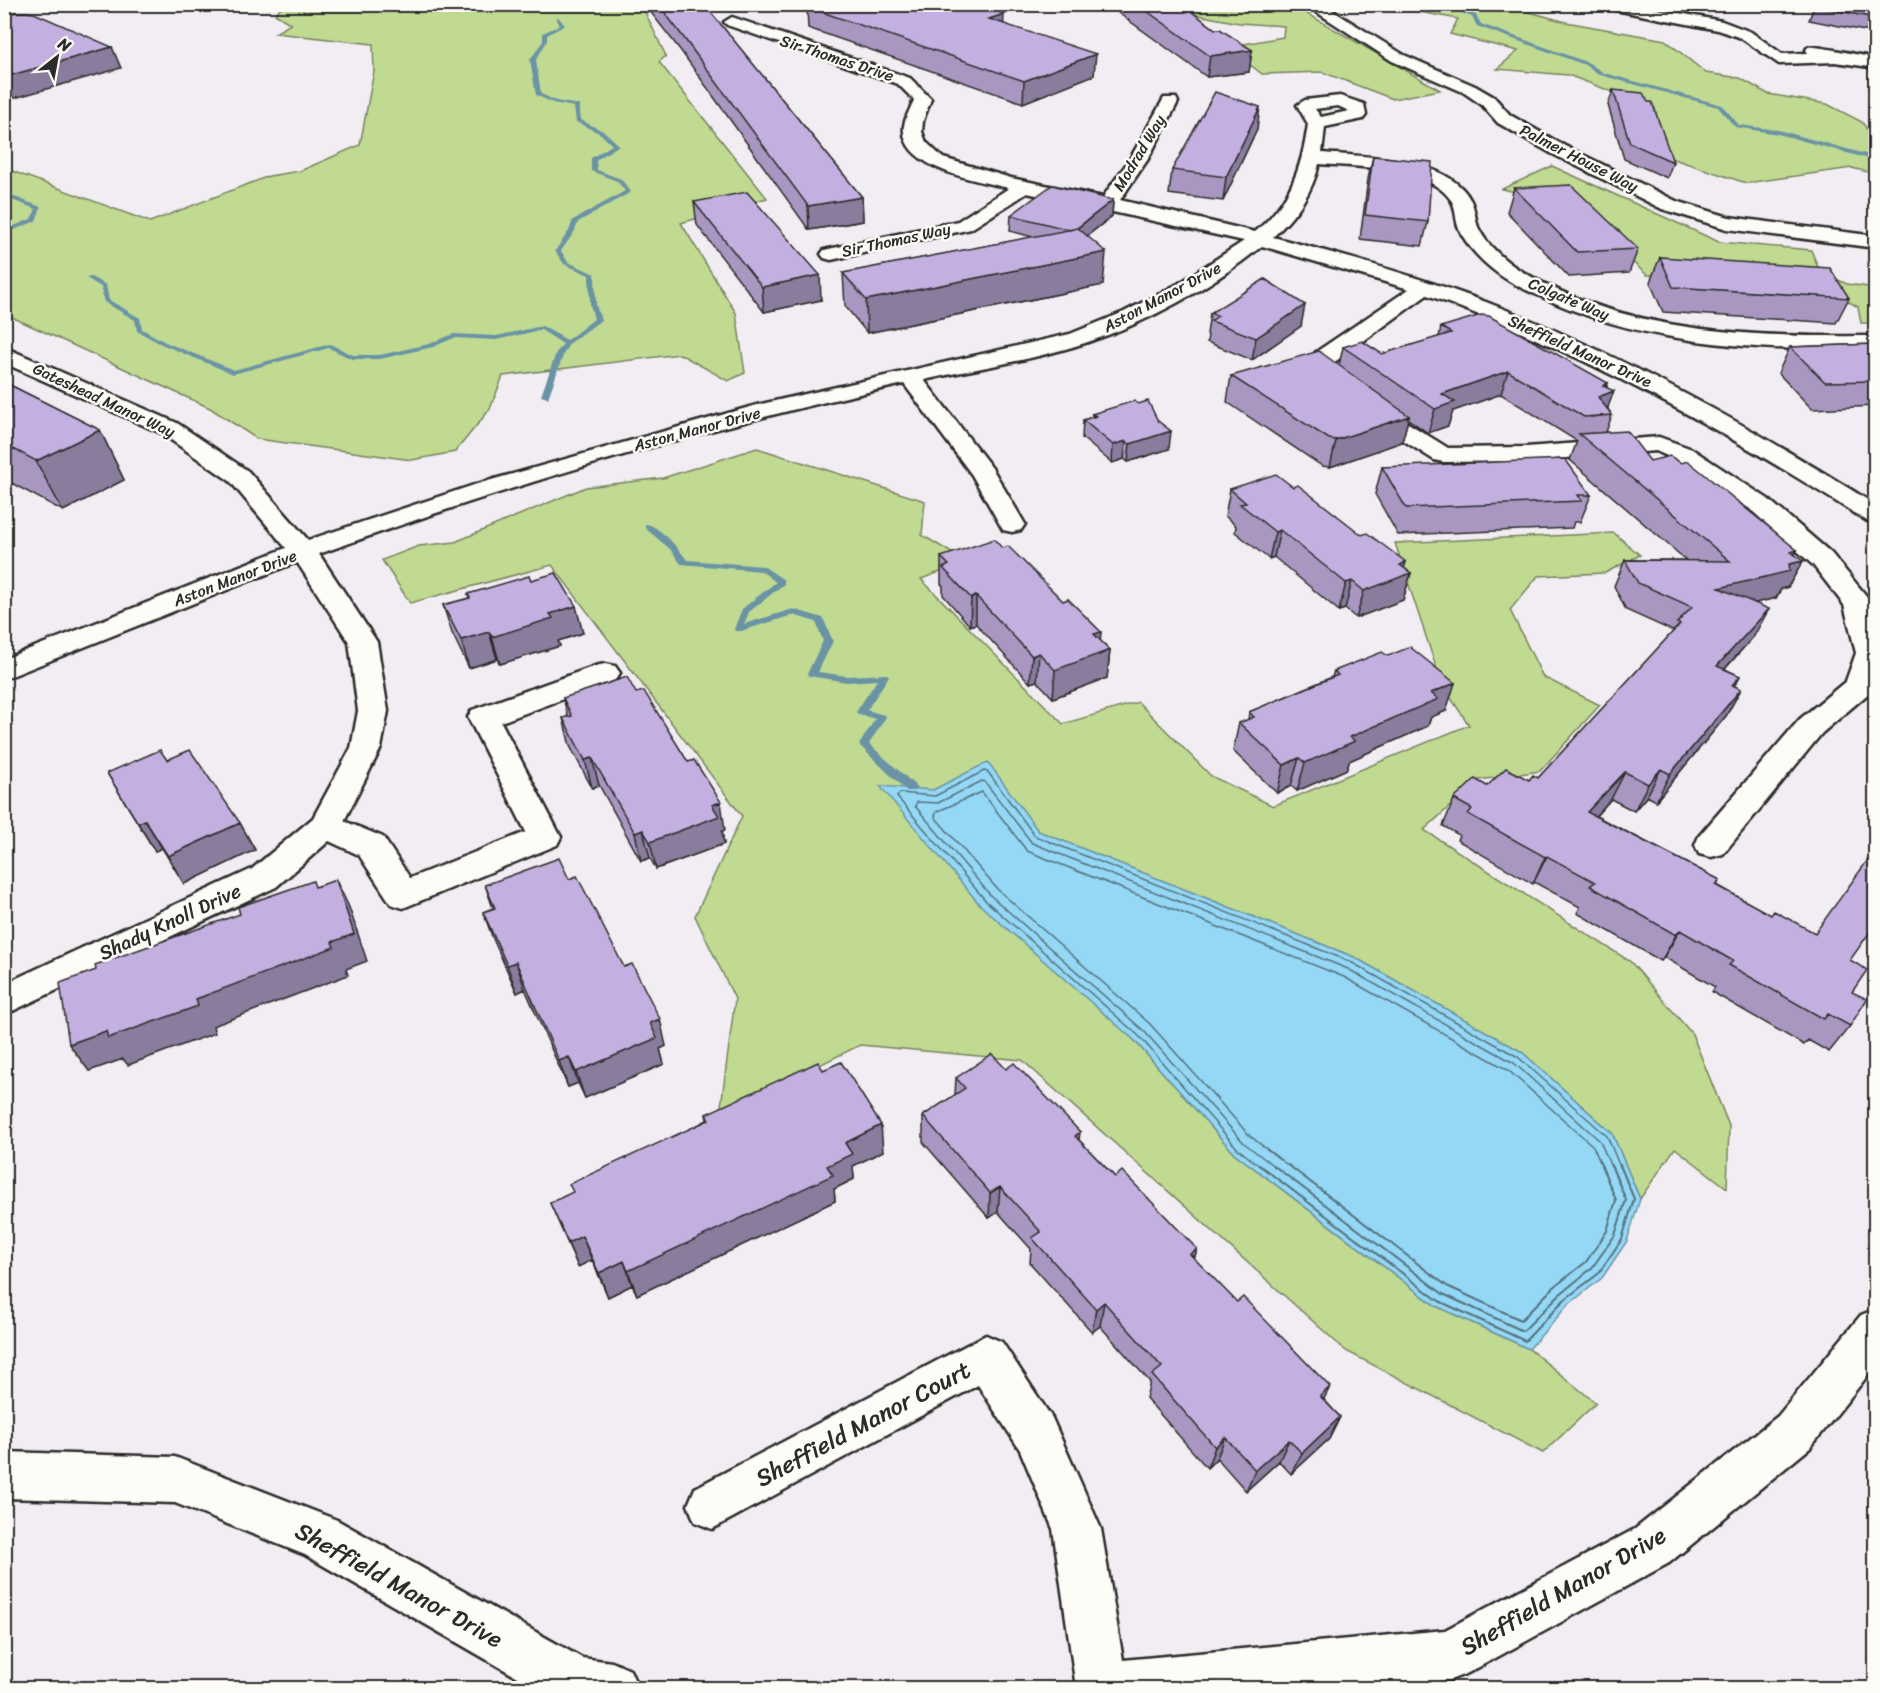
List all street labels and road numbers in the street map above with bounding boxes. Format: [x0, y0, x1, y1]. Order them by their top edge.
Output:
street label: Sir Thomas Drive [776, 26, 898, 90]
street label: Modrad Way [1105, 108, 1174, 197]
street label: Palmer House Way [1515, 116, 1644, 201]
street label: Sir Thomas Way [839, 214, 954, 266]
street label: Aston Manor Drive [1097, 254, 1226, 341]
street label: Colgate Way [1524, 269, 1615, 329]
street label: Sheffield Manor Drive [1503, 306, 1657, 396]
street label: Gateshead Manor Way [28, 354, 181, 446]
street label: Aston Manor Drive [629, 398, 764, 460]
street label: Aston Manor Drive [168, 541, 301, 615]
street label: Shady Knoll Drive [93, 874, 247, 970]
street label: Sheffield Manor Court [748, 1349, 978, 1499]
street label: Sheffield Manor Drive [287, 1510, 511, 1660]
street label: Sheffield Manor Drive [1452, 1515, 1674, 1667]

